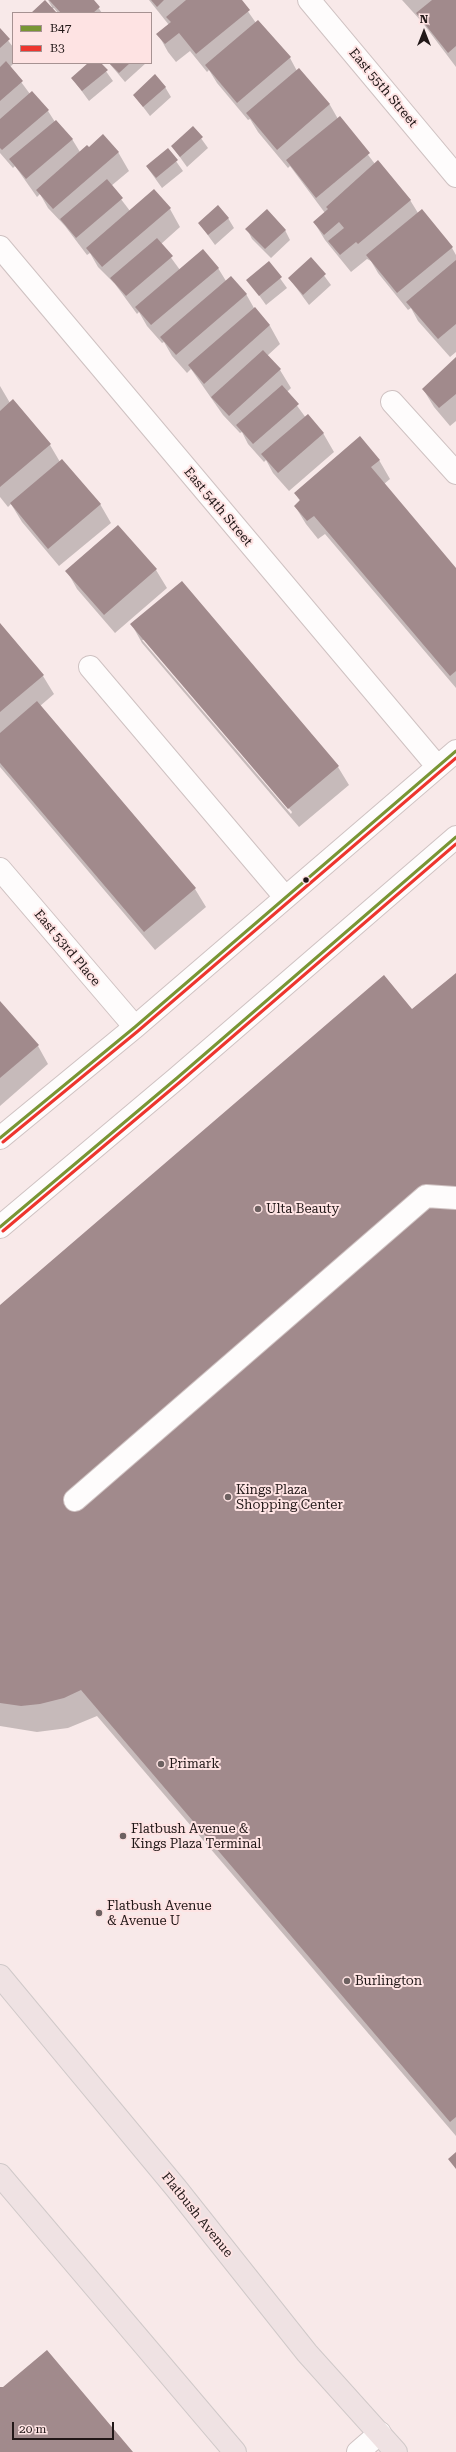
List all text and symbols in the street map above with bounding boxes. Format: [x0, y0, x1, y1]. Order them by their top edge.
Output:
legend [12, 12, 152, 64]
north arrow [404, 12, 444, 52]
text: N [420, 13, 428, 26]
text: B47 [50, 21, 71, 35]
text: B3 [50, 41, 65, 55]
street label: East 55th Street [345, 45, 421, 131]
street label: East 54th Street [180, 464, 256, 550]
unlabelled marker [301, 875, 311, 885]
street label: East 53rd Place [31, 907, 103, 989]
place label: Ulta Beauty [266, 1201, 339, 1217]
marker: Ulta Beauty [253, 1204, 263, 1214]
place label: Kings Plaza Shopping Center [236, 1482, 343, 1513]
marker: Kings Plaza Shopping Center [223, 1492, 233, 1502]
place label: Primark [169, 1756, 219, 1772]
marker: Primark [156, 1759, 166, 1769]
place label: Flatbush Avenue & Kings Plaza Terminal [131, 1821, 261, 1852]
marker: Flatbush Avenue & Kings Plaza Terminal [118, 1831, 128, 1841]
place label: Flatbush Avenue & Avenue U [107, 1898, 212, 1929]
marker: Flatbush Avenue & Avenue U [94, 1908, 104, 1918]
place label: Burlington [355, 1973, 422, 1989]
marker: Burlington [342, 1976, 352, 1986]
street label: Flatbush Avenue [158, 2169, 236, 2261]
scale bar [14, 2414, 116, 2440]
text: 20 m [19, 2422, 46, 2436]

